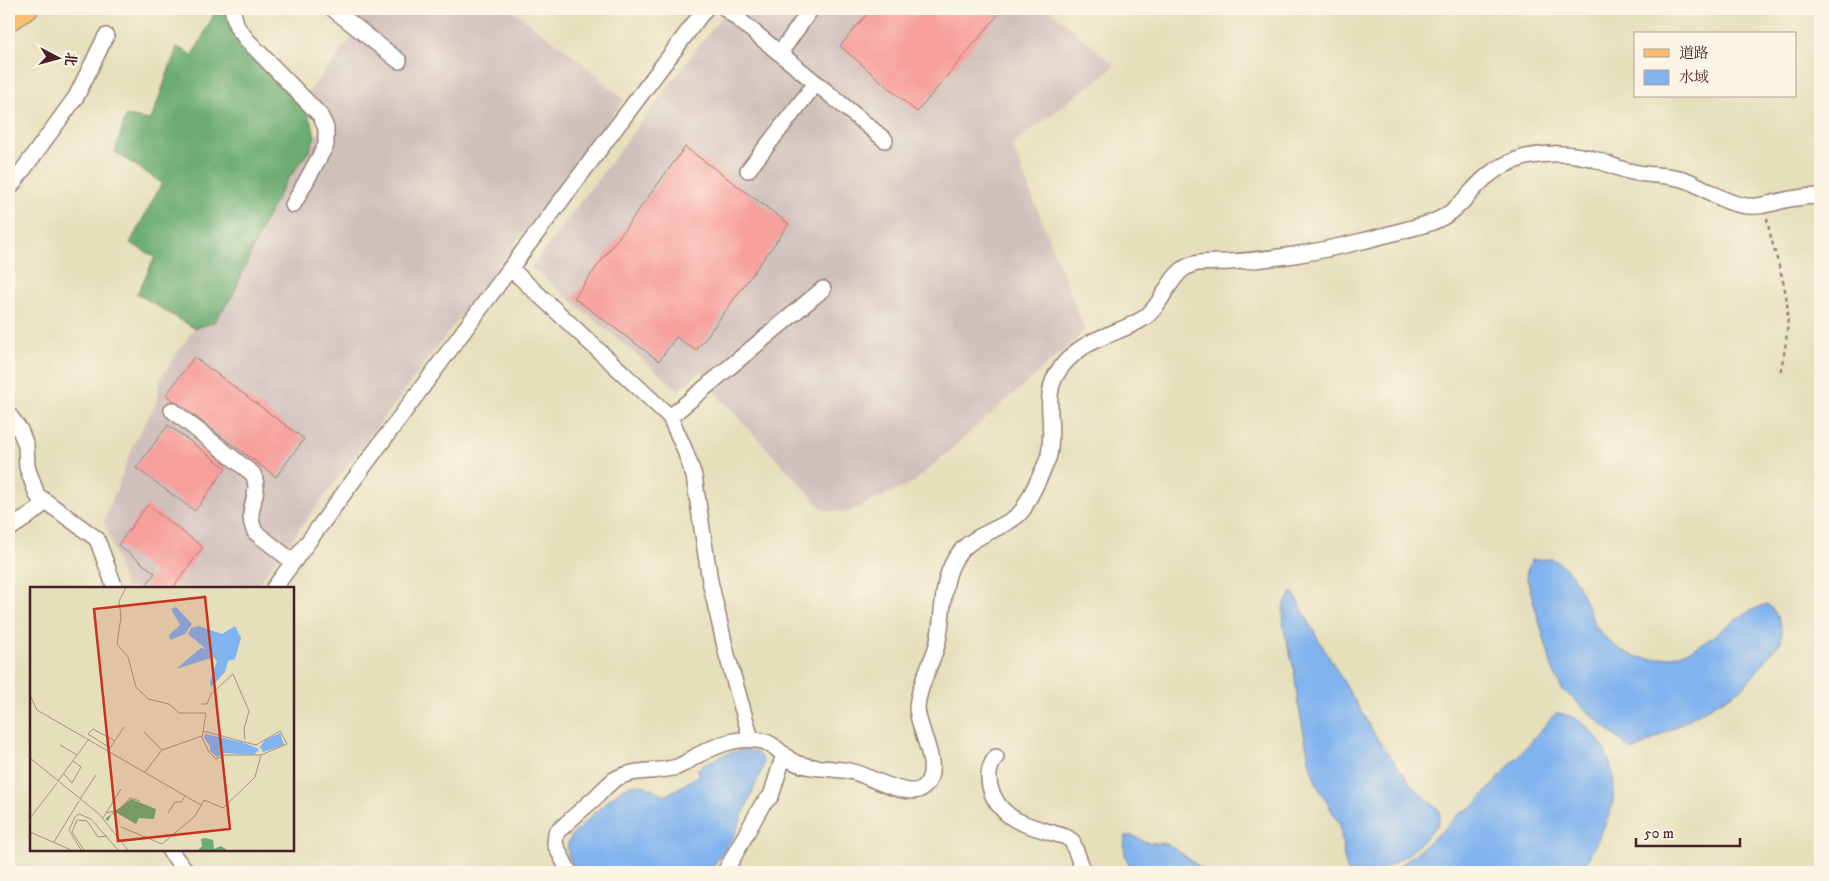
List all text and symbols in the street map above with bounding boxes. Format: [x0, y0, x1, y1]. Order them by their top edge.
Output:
north arrow [32, 32, 82, 82]
legend [1634, 32, 1796, 98]
text: 道路 [1679, 44, 1709, 63]
text: 北 [60, 51, 80, 67]
text: 水域 [1679, 68, 1709, 87]
inset map [30, 587, 294, 851]
scale bar [1636, 816, 1740, 848]
text: 50 m [1644, 824, 1674, 843]

